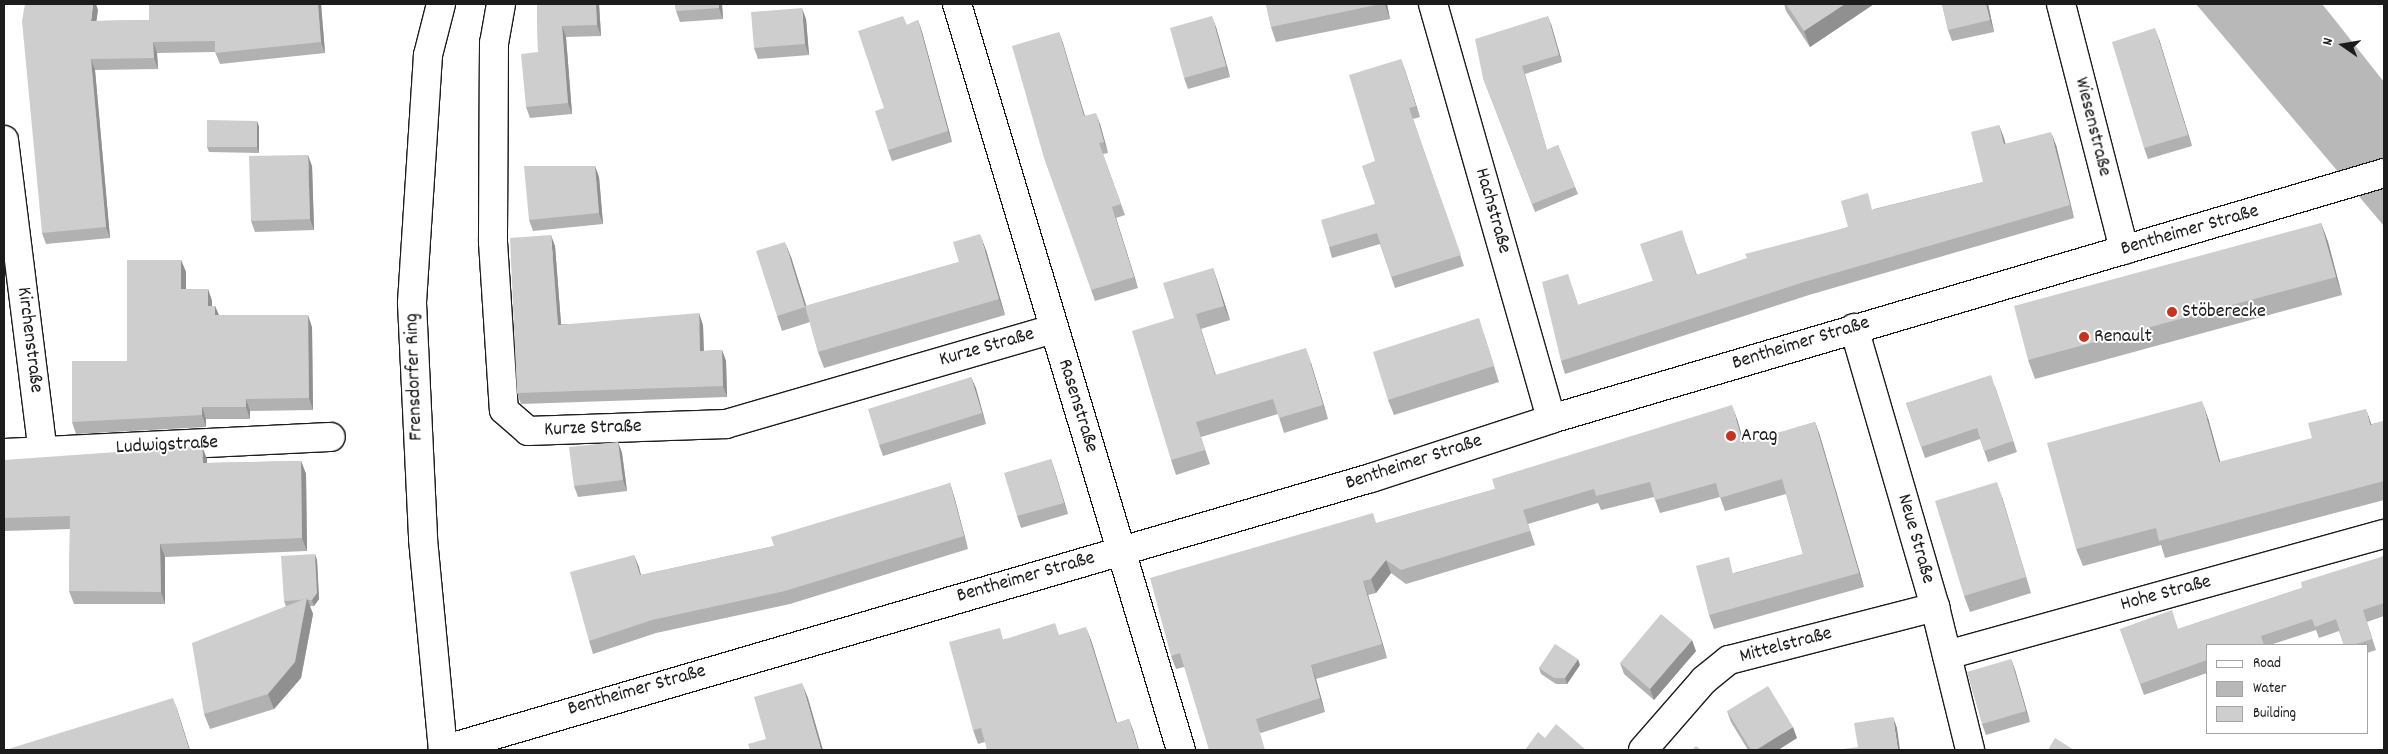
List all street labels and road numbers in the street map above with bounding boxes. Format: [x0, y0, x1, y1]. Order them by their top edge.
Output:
street label: Wiesenstraße [2068, 75, 2116, 179]
street label: Hachstraße [1468, 166, 1516, 256]
street label: Bentheimer Straße [2118, 200, 2262, 262]
street label: Kirchenstraße [11, 286, 47, 394]
street label: Bentheimer Straße [1729, 312, 1873, 376]
street label: Frensdorfer Ring [401, 313, 429, 441]
street label: Kurze Straße [937, 323, 1037, 373]
street label: Rasenstraße [1051, 356, 1103, 456]
street label: Kurze Straße [544, 415, 642, 443]
street label: Bentheimer Straße [1343, 430, 1485, 496]
street label: Ludwigstraße [115, 431, 219, 461]
street label: Neue Straße [1891, 491, 1939, 587]
street label: Bentheimer Straße [954, 547, 1098, 609]
street label: Hohe Straße [2118, 570, 2214, 618]
street label: Mittelstraße [1737, 622, 1835, 670]
street label: Bentheimer Straße [565, 660, 709, 722]

